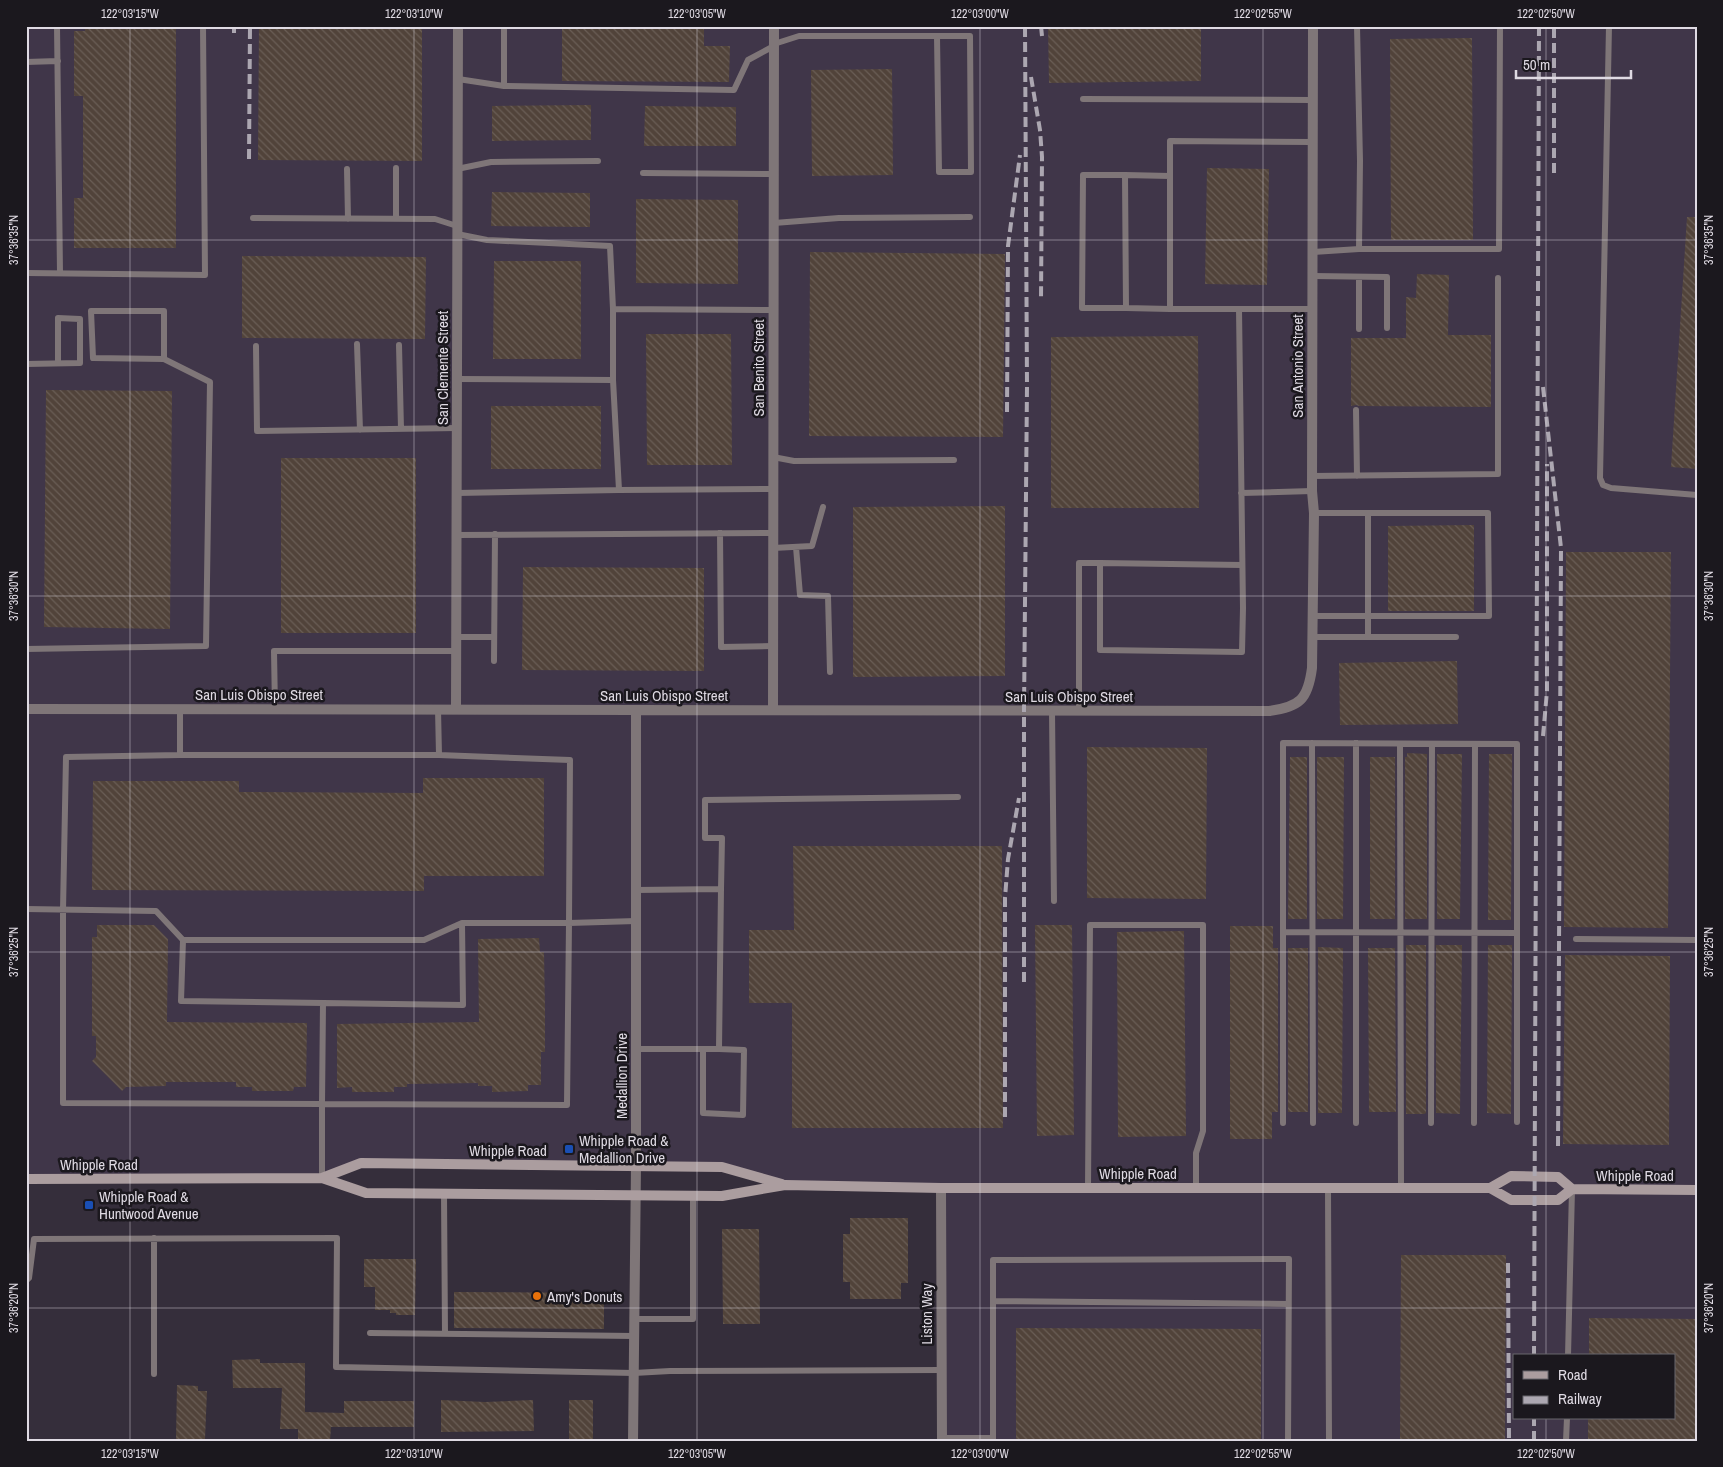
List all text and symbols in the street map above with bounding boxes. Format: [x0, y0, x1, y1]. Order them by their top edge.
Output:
text: 122°03'15"W [101, 6, 160, 22]
text: 122°03'10"W [385, 6, 444, 22]
text: 122°03'05"W [668, 6, 727, 22]
text: 122°03'00"W [951, 6, 1010, 22]
text: 122°02'55"W [1234, 6, 1293, 22]
text: 122°02'50"W [1517, 6, 1576, 22]
scale bar [1516, 48, 1630, 80]
text: 50 m [1523, 54, 1550, 75]
text: 37°36'35"N [6, 215, 22, 265]
text: 37°36'35"N [1701, 215, 1717, 265]
street label: San Clemente Street [432, 310, 453, 425]
street label: San Antonio Street [1287, 314, 1308, 418]
street label: San Benito Street [748, 319, 769, 417]
text: 37°36'30"N [6, 571, 22, 621]
text: 37°36'30"N [1701, 571, 1717, 621]
street label: San Luis Obispo Street [195, 684, 324, 705]
street label: San Luis Obispo Street [600, 685, 729, 706]
street label: San Luis Obispo Street [1005, 686, 1134, 707]
text: 37°36'25"N [6, 927, 22, 977]
text: 37°36'25"N [1701, 927, 1717, 977]
street label: Medallion Drive [611, 1033, 632, 1119]
place label: Whipple Road & Medallion Drive [579, 1130, 669, 1168]
street label: Whipple Road [469, 1140, 547, 1161]
marker: Whipple Road & Medallion Drive [563, 1143, 575, 1155]
street label: Whipple Road [60, 1154, 138, 1175]
street label: Whipple Road [1099, 1163, 1177, 1184]
street label: Whipple Road [1596, 1165, 1674, 1186]
place label: Whipple Road & Huntwood Avenue [99, 1186, 199, 1224]
marker: Whipple Road & Huntwood Avenue [83, 1199, 95, 1211]
text: 37°36'20"N [6, 1283, 22, 1333]
street label: Liston Way [916, 1283, 937, 1345]
text: 37°36'20"N [1701, 1283, 1717, 1333]
place label: Amy's Donuts [546, 1286, 623, 1307]
marker: Amy's Donuts [531, 1290, 543, 1302]
legend [1513, 1354, 1676, 1420]
text: Road [1558, 1364, 1587, 1385]
text: Railway [1558, 1388, 1603, 1409]
text: 122°03'15"W [101, 1446, 160, 1462]
text: 122°03'10"W [385, 1446, 444, 1462]
text: 122°03'05"W [668, 1446, 727, 1462]
text: 122°03'00"W [951, 1446, 1010, 1462]
text: 122°02'55"W [1234, 1446, 1293, 1462]
text: 122°02'50"W [1517, 1446, 1576, 1462]

